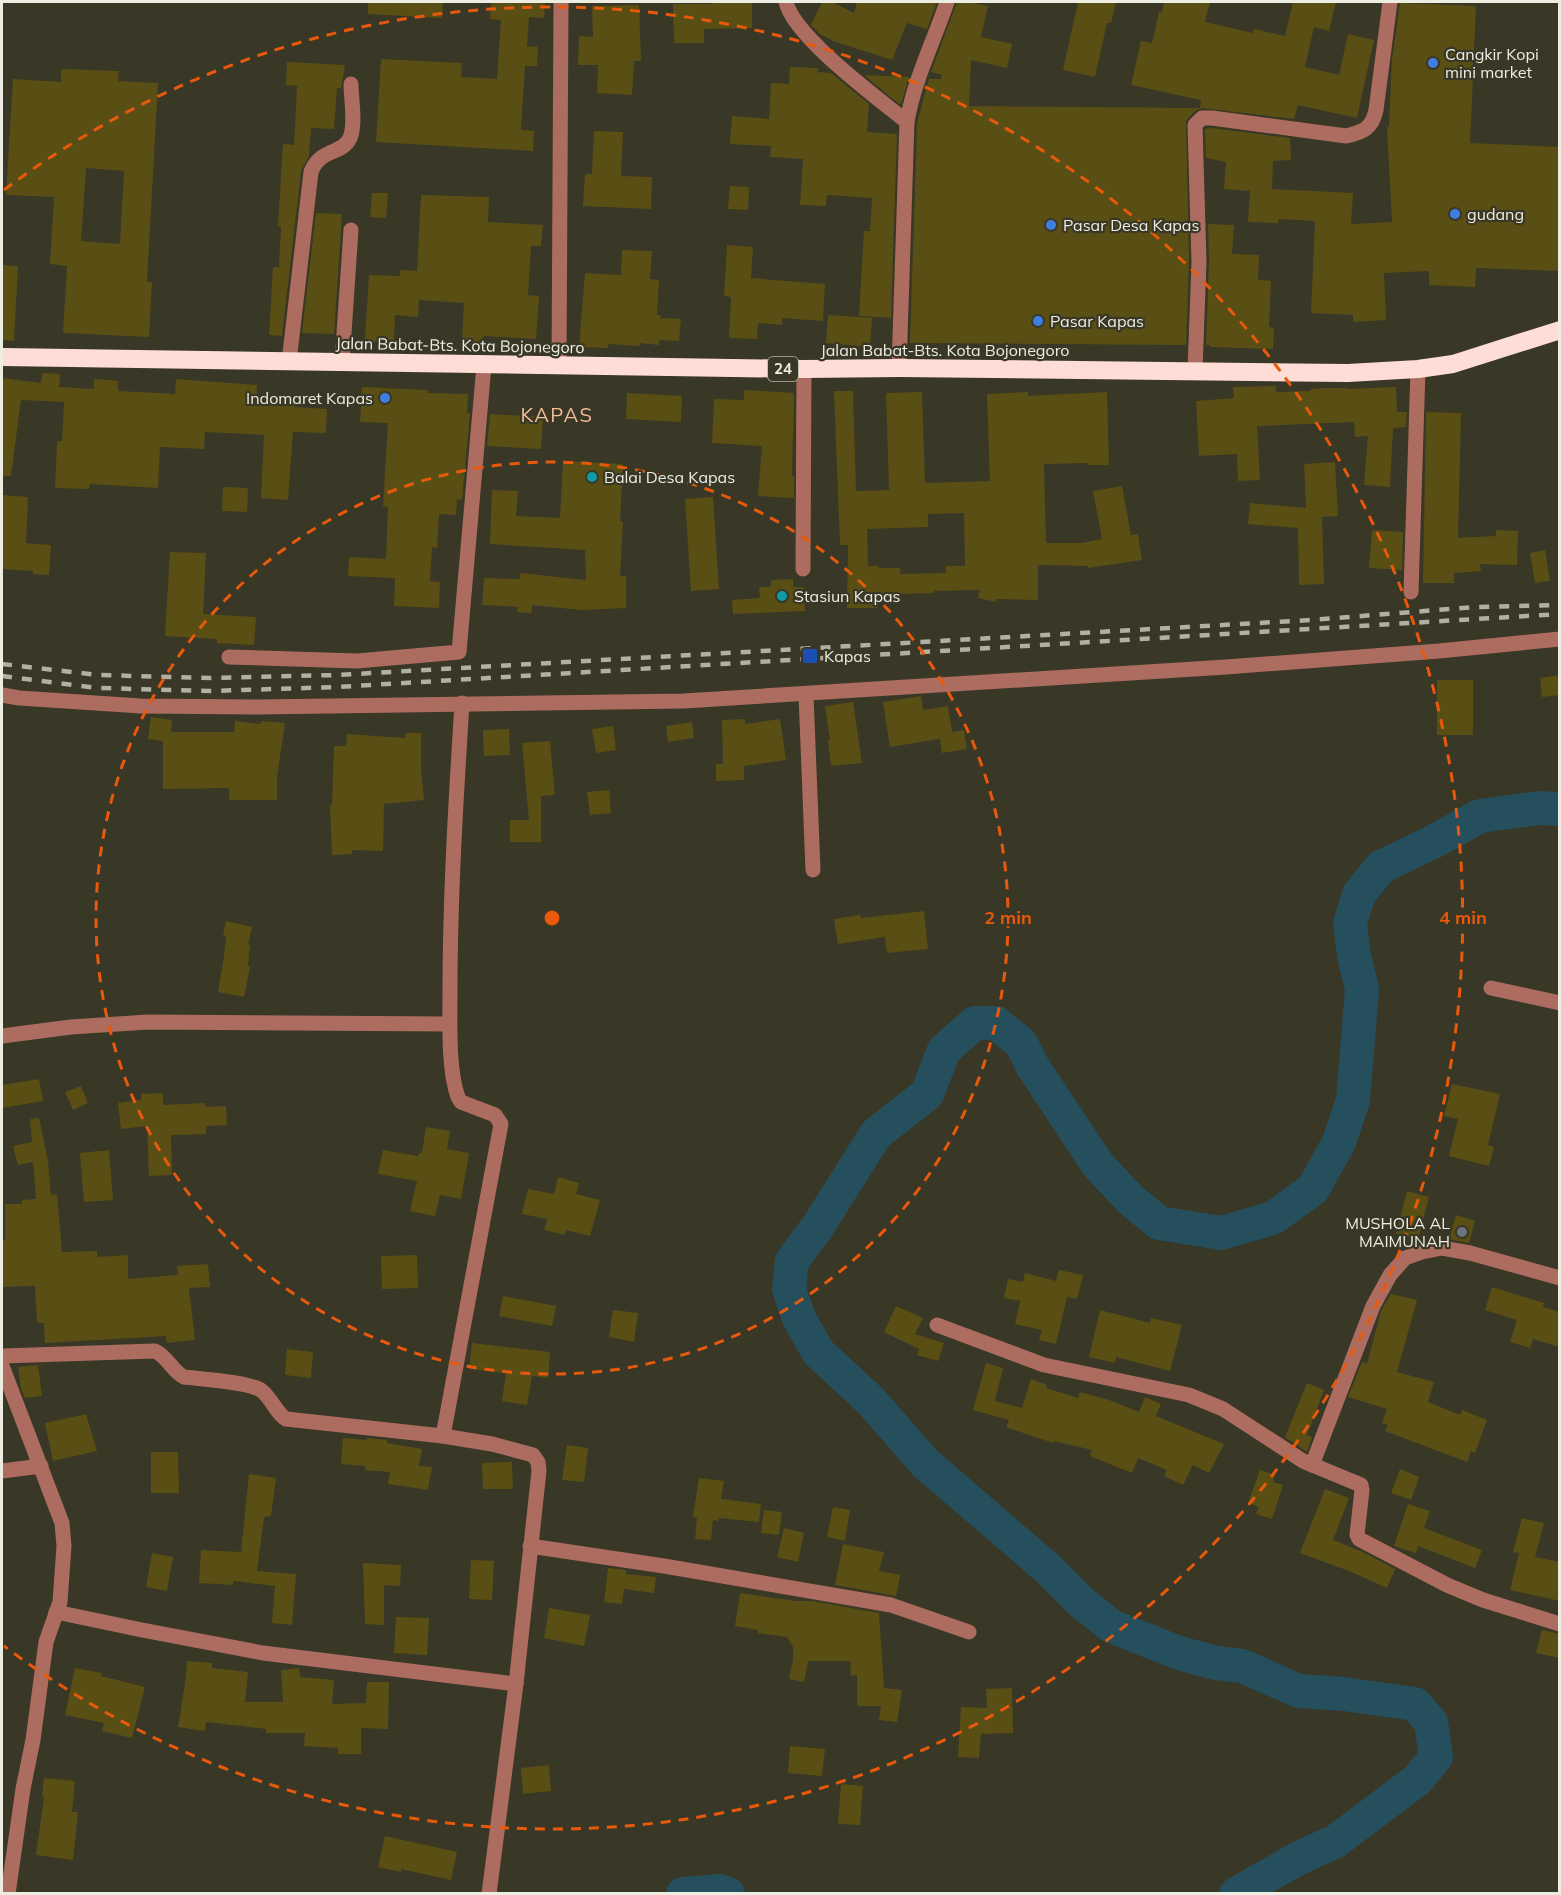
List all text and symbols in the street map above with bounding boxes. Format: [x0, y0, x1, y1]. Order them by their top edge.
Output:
place label: Cangkir Kopi mini market [1445, 44, 1539, 82]
marker: Cangkir Kopi mini market [1426, 56, 1440, 70]
place label: gudang [1467, 204, 1524, 224]
marker: gudang [1448, 207, 1462, 221]
place label: Pasar Desa Kapas [1063, 215, 1199, 235]
marker: Pasar Desa Kapas [1044, 218, 1058, 232]
place label: Pasar Kapas [1050, 311, 1144, 331]
marker: Pasar Kapas [1031, 314, 1045, 328]
street label: Jalan Babat-Bts. Kota Bojonegoro [335, 333, 585, 357]
street label: Jalan Babat-Bts. Kota Bojonegoro [820, 340, 1070, 360]
road number: 24 [768, 357, 798, 381]
place label: Indomaret Kapas [246, 388, 373, 408]
marker: Indomaret Kapas [378, 391, 392, 405]
district label: KAPAS [521, 402, 593, 427]
place label: Balai Desa Kapas [604, 467, 735, 487]
marker: Balai Desa Kapas [585, 470, 599, 484]
place label: Stasiun Kapas [794, 586, 901, 606]
marker: Stasiun Kapas [775, 589, 789, 603]
place label: Kapas [824, 646, 871, 666]
marker: Kapas [801, 647, 819, 665]
text: 2 min [984, 906, 1032, 929]
text: 4 min [1439, 906, 1487, 929]
centre of rings [542, 908, 562, 928]
place label: MUSHOLA AL MAIMUNAH [1345, 1213, 1450, 1251]
marker: MUSHOLA AL MAIMUNAH [1455, 1225, 1469, 1239]

